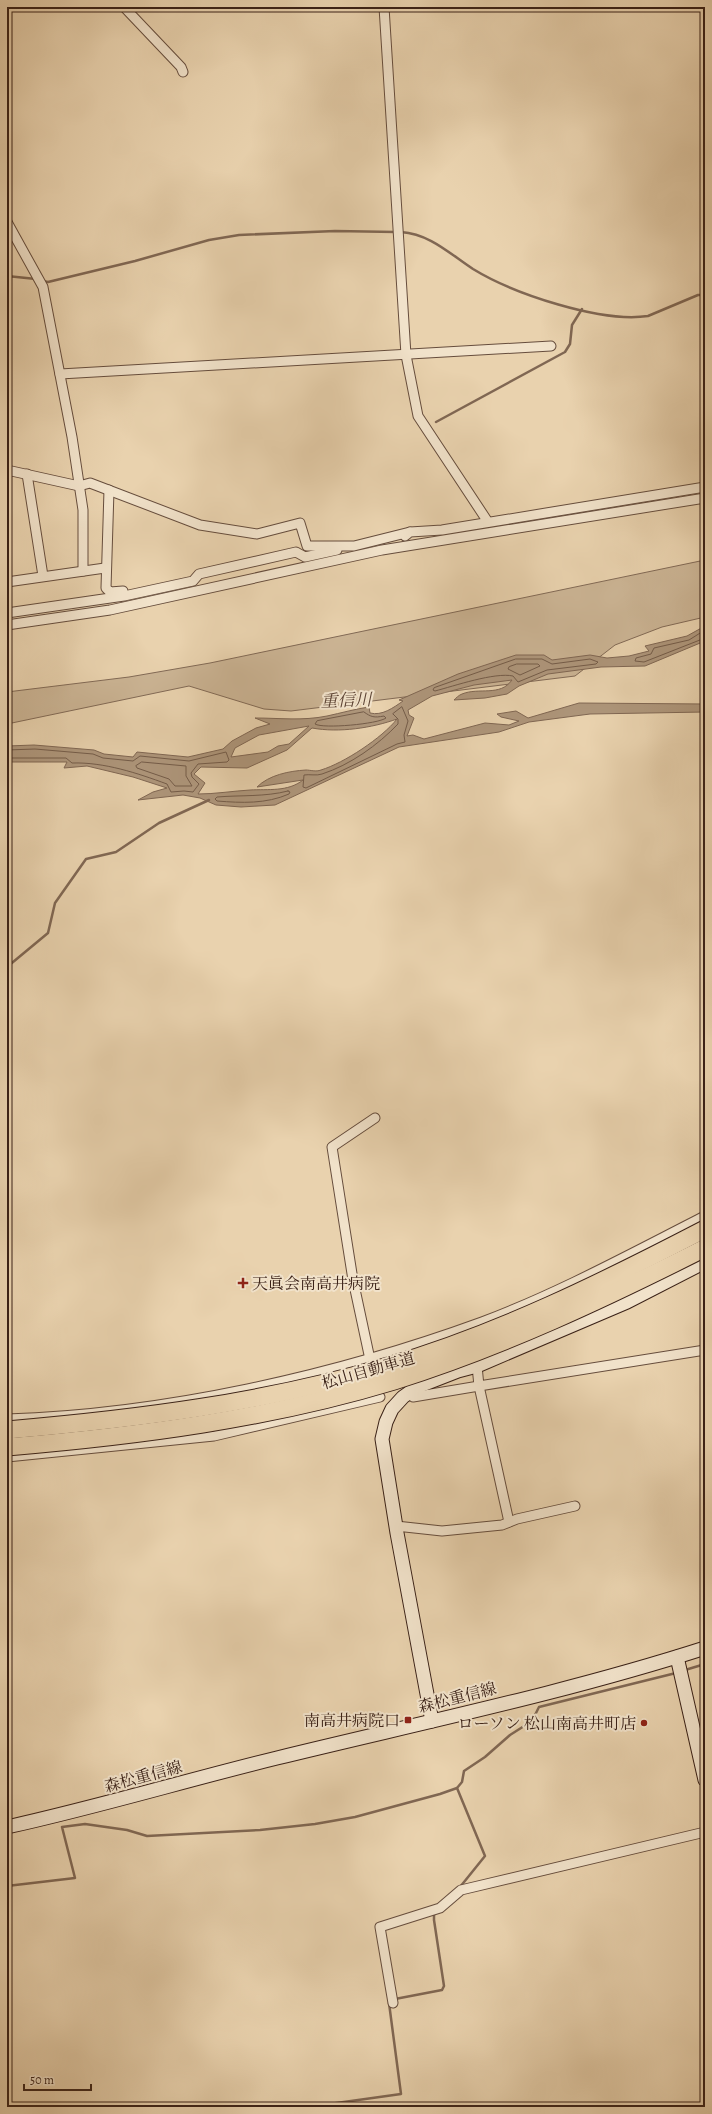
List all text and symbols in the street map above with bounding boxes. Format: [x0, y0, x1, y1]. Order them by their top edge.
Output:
water label: 重信川 [320, 688, 374, 713]
place label: 天眞会南高井病院 [252, 1273, 380, 1295]
marker: 天眞会南高井病院 [237, 1277, 249, 1289]
street label: 松山自動車道 [319, 1347, 417, 1395]
street label: 森松重信線 [416, 1678, 499, 1718]
place label: 南高井病院口 [304, 1710, 400, 1732]
place label: ローソン 松山南高井町店 [457, 1713, 636, 1735]
marker: 南高井病院口 [403, 1715, 413, 1725]
marker: ローソン 松山南高井町店 [639, 1718, 649, 1728]
street label: 森松重信線 [102, 1756, 185, 1798]
scale bar [24, 2066, 91, 2092]
text: 50 m [30, 2072, 54, 2088]

